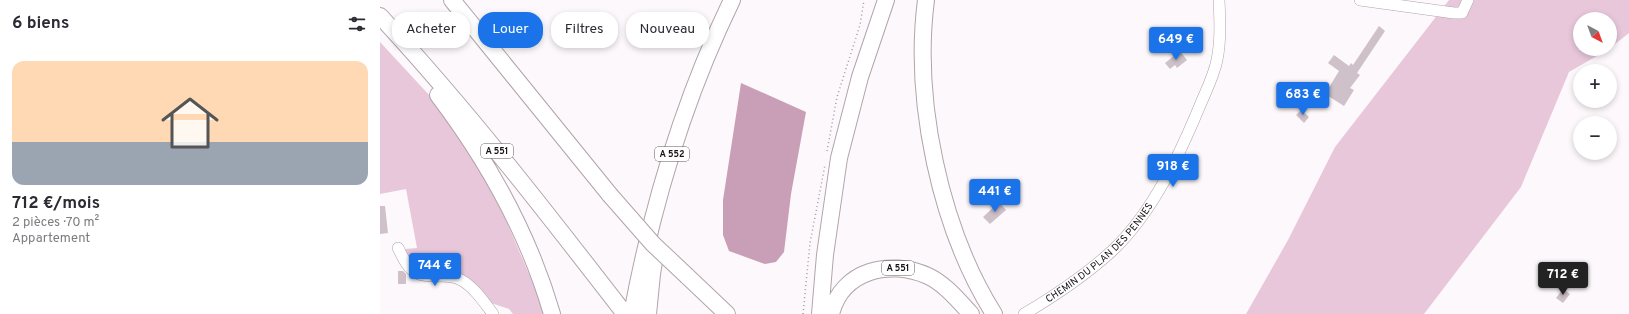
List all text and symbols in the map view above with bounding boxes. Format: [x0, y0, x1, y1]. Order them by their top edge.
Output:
chip: Acheter [392, 12, 470, 48]
chip: Louer [478, 12, 543, 48]
chip: Filtres [551, 12, 618, 48]
chip: Nouveau [626, 12, 709, 48]
north arrow [1573, 12, 1617, 56]
map controls [1573, 12, 1617, 160]
text: 6 biens [12, 13, 69, 35]
icon: filters [346, 13, 368, 35]
pin: 649 € [1148, 27, 1204, 61]
text: 649 € [1158, 32, 1194, 48]
button: + [1573, 64, 1617, 108]
pin: 683 € [1275, 82, 1331, 116]
icon: home [154, 87, 226, 159]
text: 683 € [1285, 87, 1321, 103]
button: − [1573, 116, 1617, 160]
road number: A 551 [481, 144, 513, 158]
road number: A 552 [655, 147, 689, 161]
pin: 918 € [1145, 154, 1201, 188]
text: 918 € [1157, 159, 1189, 175]
pin: 441 € [967, 179, 1023, 213]
text: 441 € [978, 184, 1012, 200]
text: 712 €/mois [12, 193, 100, 215]
street label: CHEMIN DU PLAN DES PENNES [1043, 200, 1156, 306]
text: 2 pièces · 70 m² [12, 215, 99, 231]
text: Appartement [12, 231, 90, 247]
pin: 744 € [407, 253, 463, 287]
text: 744 € [418, 258, 452, 274]
road number: A 551 [882, 261, 914, 275]
pin: 712 € [1535, 262, 1591, 296]
text: 712 € [1547, 267, 1579, 283]

